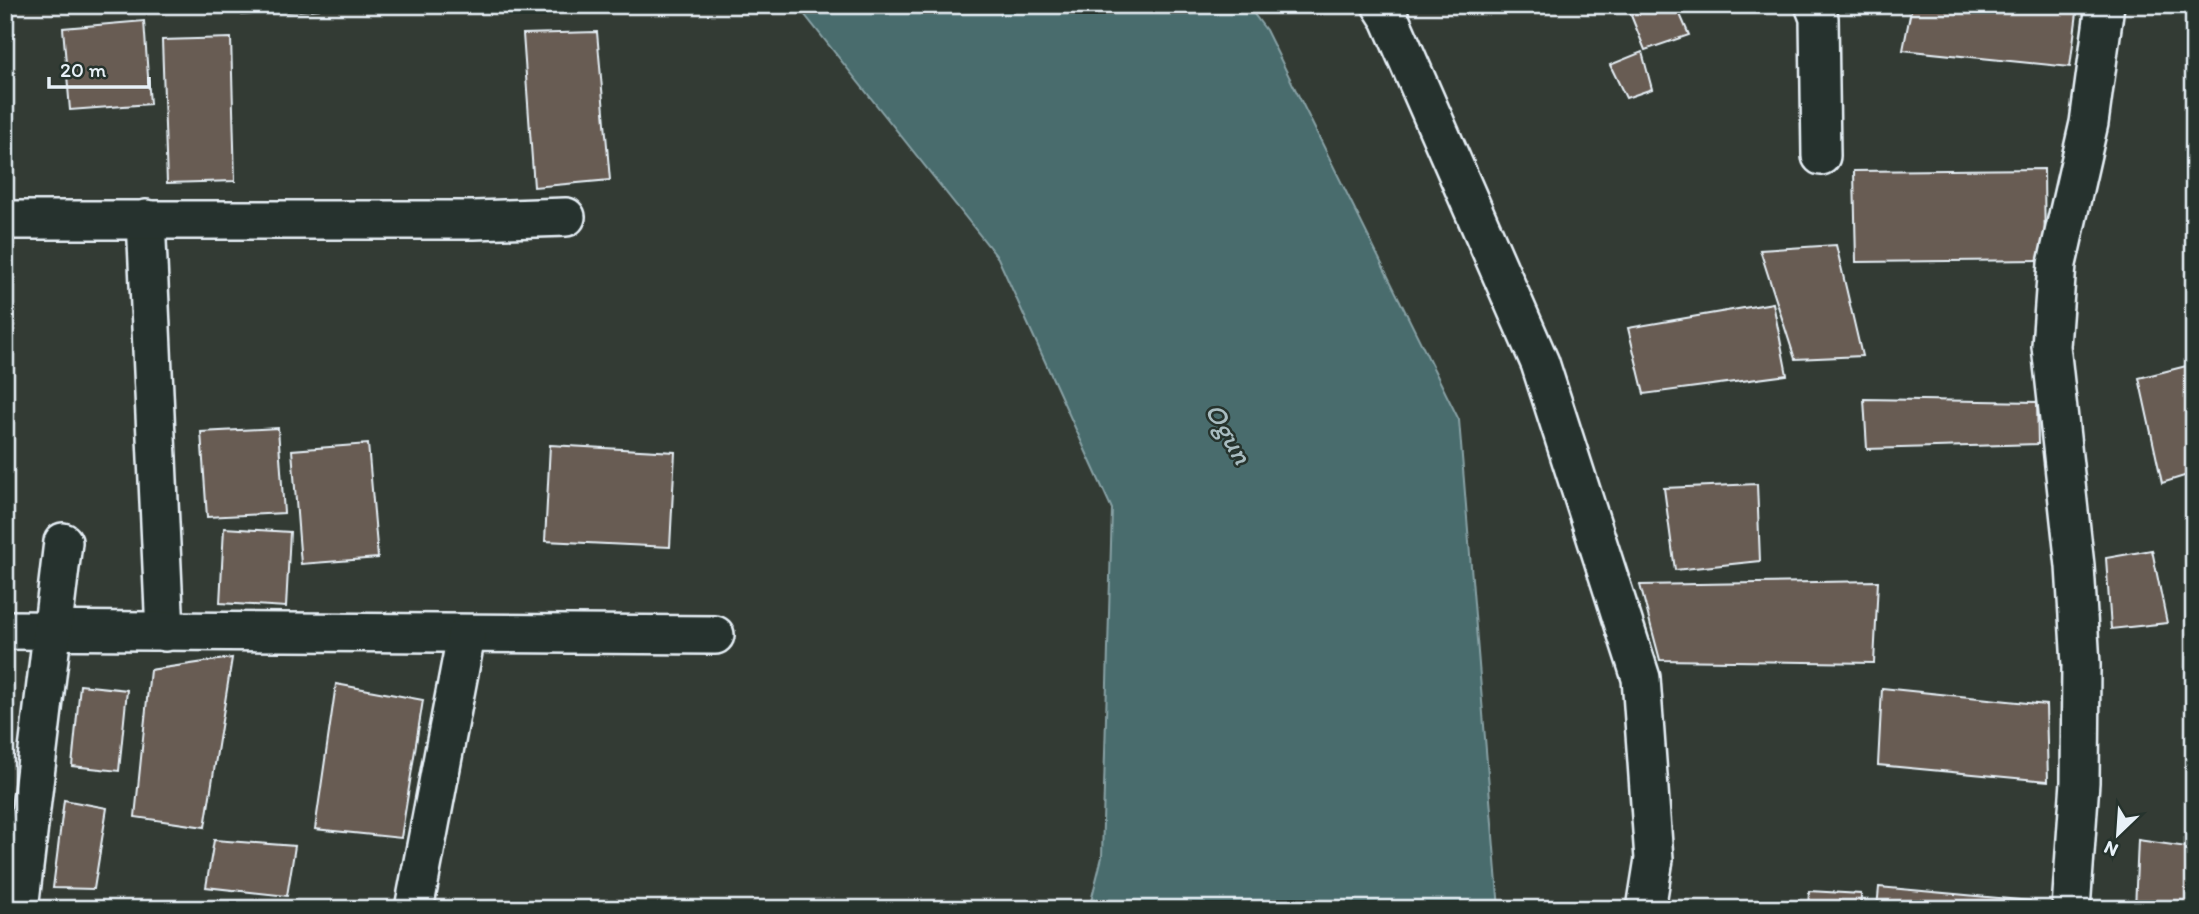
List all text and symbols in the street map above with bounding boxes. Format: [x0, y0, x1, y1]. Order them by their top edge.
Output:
scale bar [49, 46, 149, 90]
text: 20 m [60, 57, 107, 82]
water label: Ogun [1198, 396, 1260, 470]
north arrow [2084, 799, 2154, 869]
text: N [2100, 836, 2122, 862]

